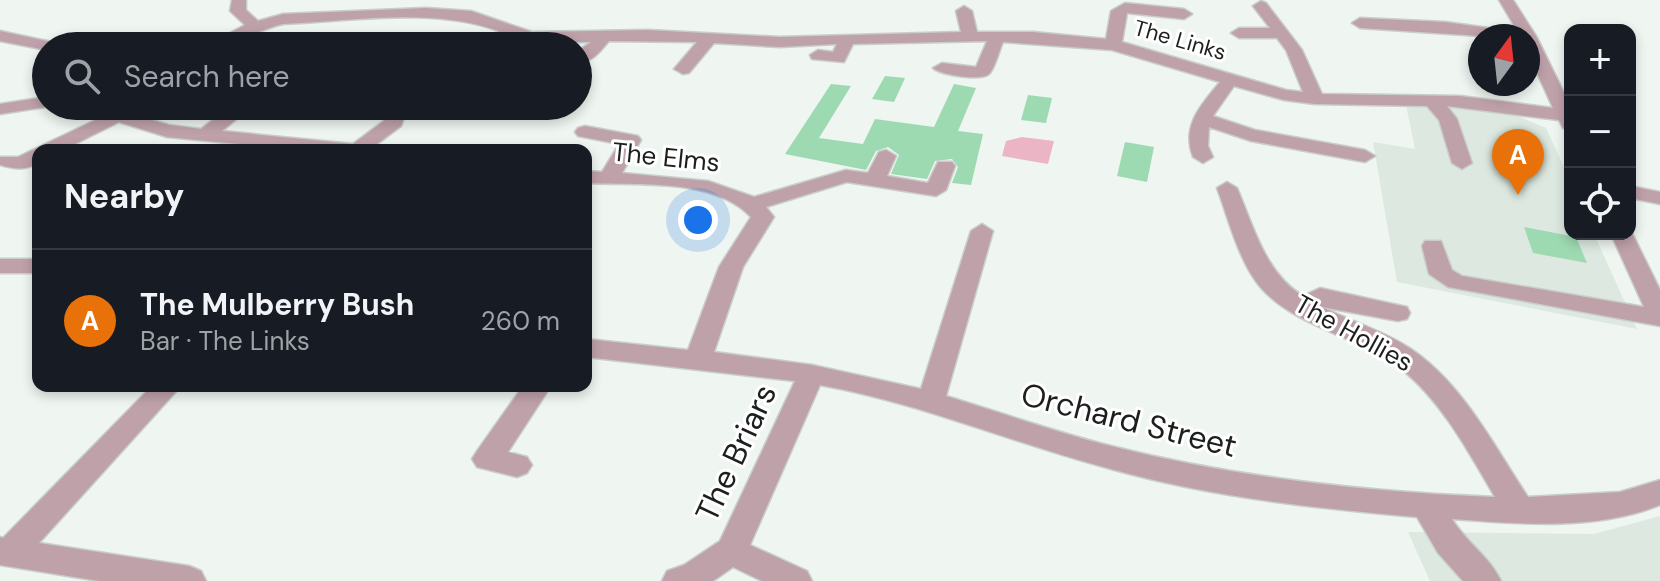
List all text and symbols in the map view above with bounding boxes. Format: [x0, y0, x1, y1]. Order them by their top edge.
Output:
street label: The Links [1131, 13, 1229, 67]
north arrow [1468, 24, 1540, 96]
map controls [1564, 24, 1636, 240]
button: + [1564, 24, 1636, 96]
search box [32, 32, 592, 120]
icon: search [60, 54, 104, 98]
text: Search here [124, 57, 290, 96]
button: − [1564, 96, 1636, 168]
pin: A [1492, 129, 1544, 195]
street label: The Elms [611, 134, 721, 180]
button: locate [1564, 168, 1636, 240]
text: Nearby [64, 174, 184, 219]
your location [678, 200, 718, 240]
text: The Mulberry Bush [140, 285, 414, 324]
street label: The Hollies [1289, 287, 1419, 379]
text: A [81, 304, 99, 338]
text: 260 m [481, 304, 560, 338]
text: Bar · The Links [140, 324, 310, 358]
street label: Orchard Street [1017, 373, 1241, 467]
street label: The Briars [686, 377, 786, 529]

